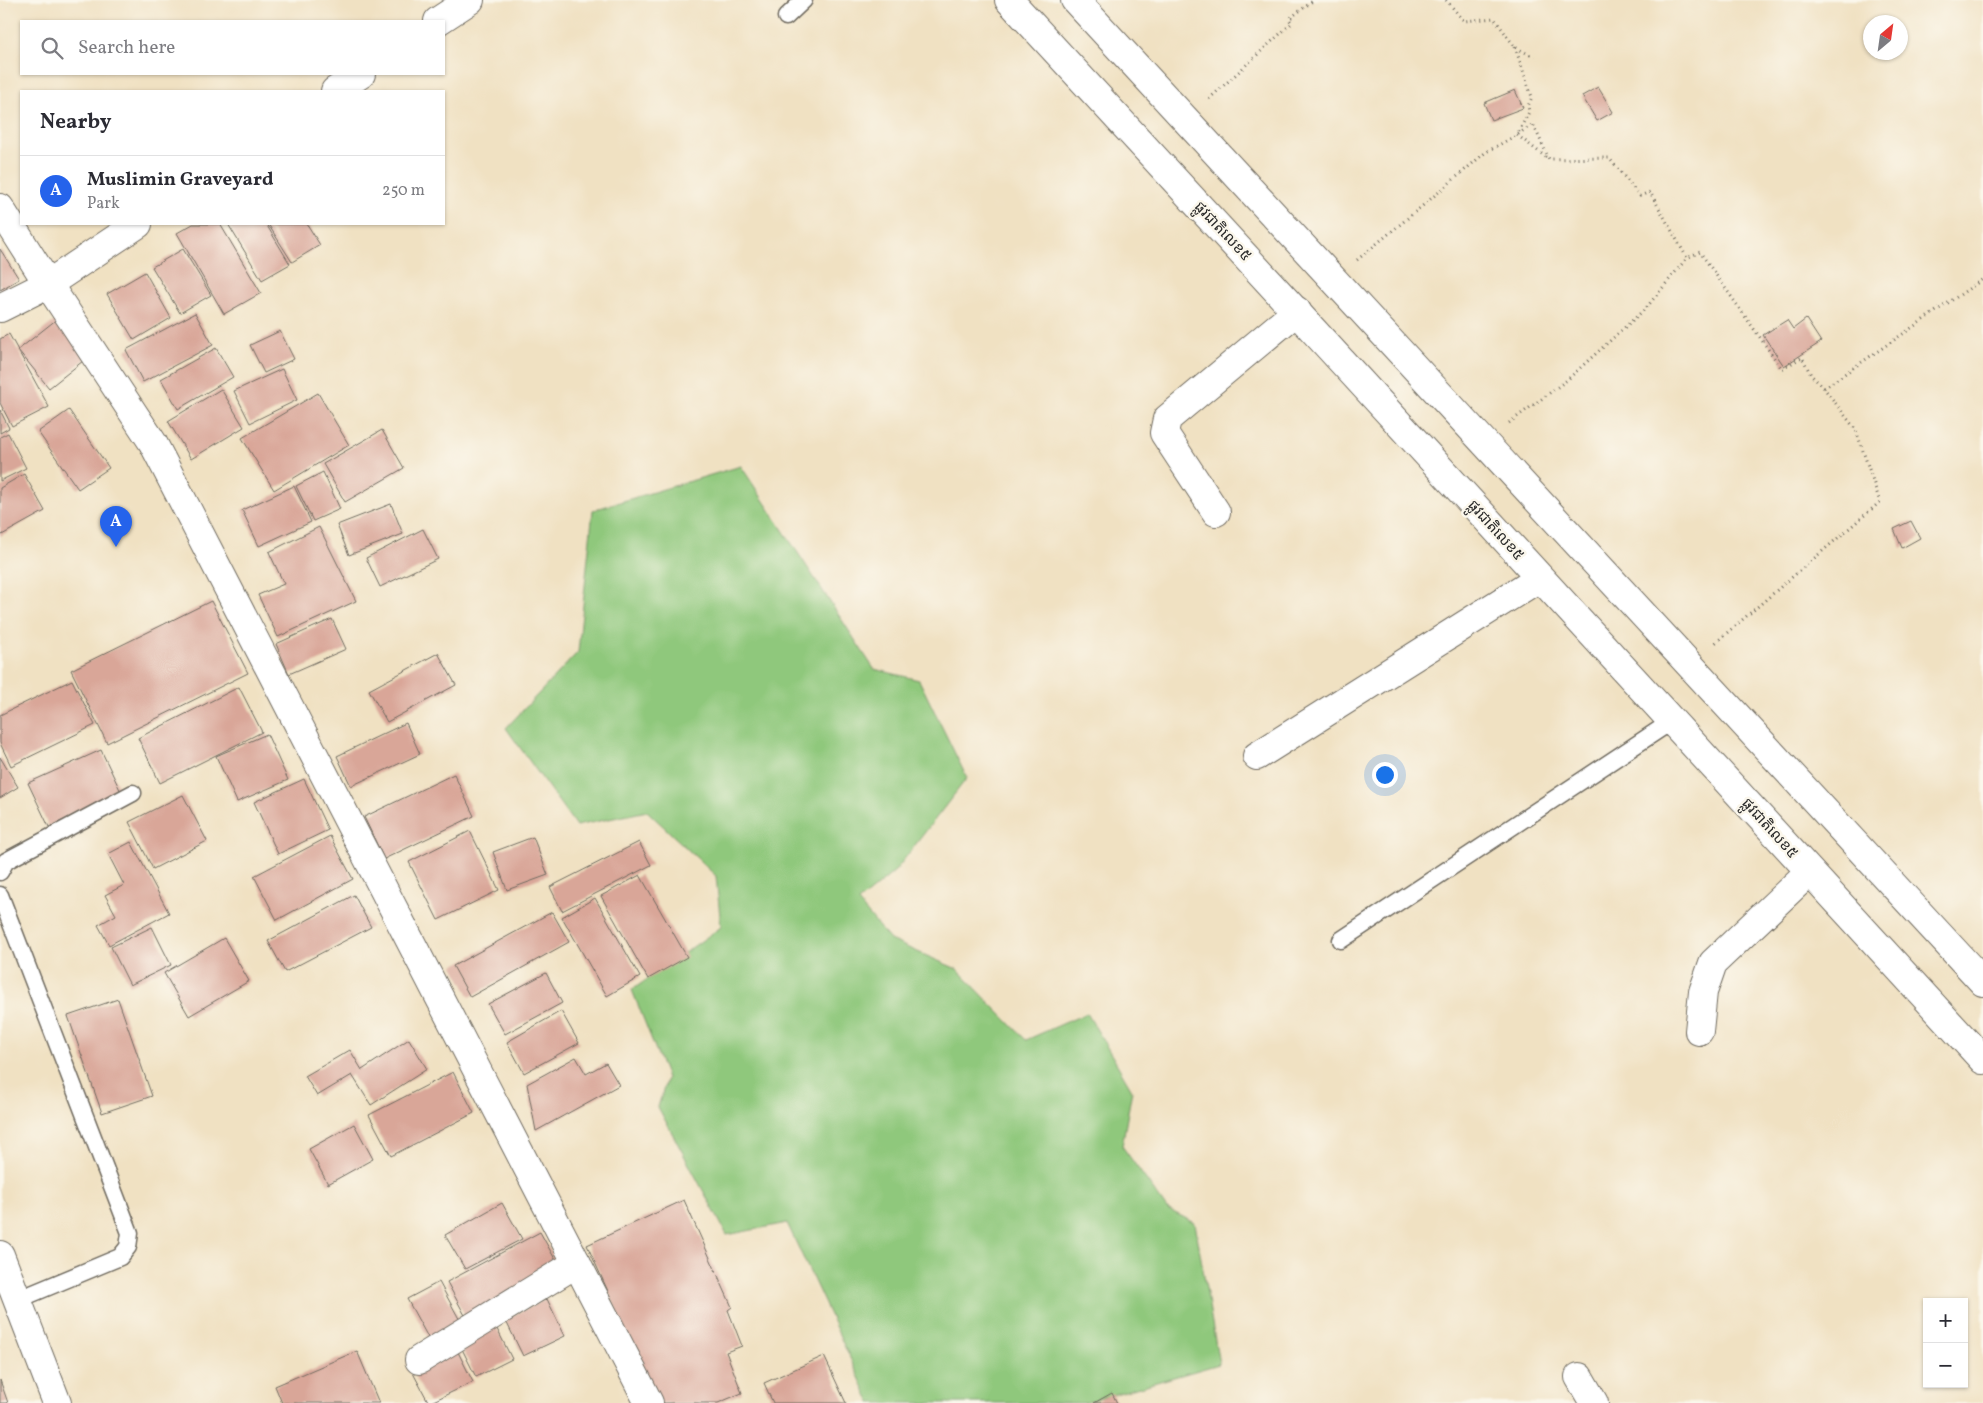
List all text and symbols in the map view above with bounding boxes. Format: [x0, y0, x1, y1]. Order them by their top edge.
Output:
north arrow [1863, 15, 1908, 60]
search box [20, 20, 445, 75]
icon: search [38, 34, 66, 62]
text: Search here [78, 35, 175, 61]
text: Nearby [40, 108, 111, 137]
text: Muslimin Graveyard [87, 167, 274, 193]
text: A [50, 180, 62, 202]
text: 250 m [382, 180, 425, 202]
text: Park [87, 193, 120, 215]
street label: ផ្លូវជាតិលេខ៥ [1188, 197, 1255, 268]
street label: ផ្លូវជាតិលេខ៥ [1461, 496, 1528, 567]
pin: A [100, 506, 132, 547]
your location [1372, 762, 1398, 788]
street label: ផ្លូវជាតិលេខ៥ [1735, 794, 1802, 865]
map controls [1923, 1298, 1968, 1388]
button: + [1923, 1298, 1968, 1343]
button: − [1923, 1343, 1968, 1388]

